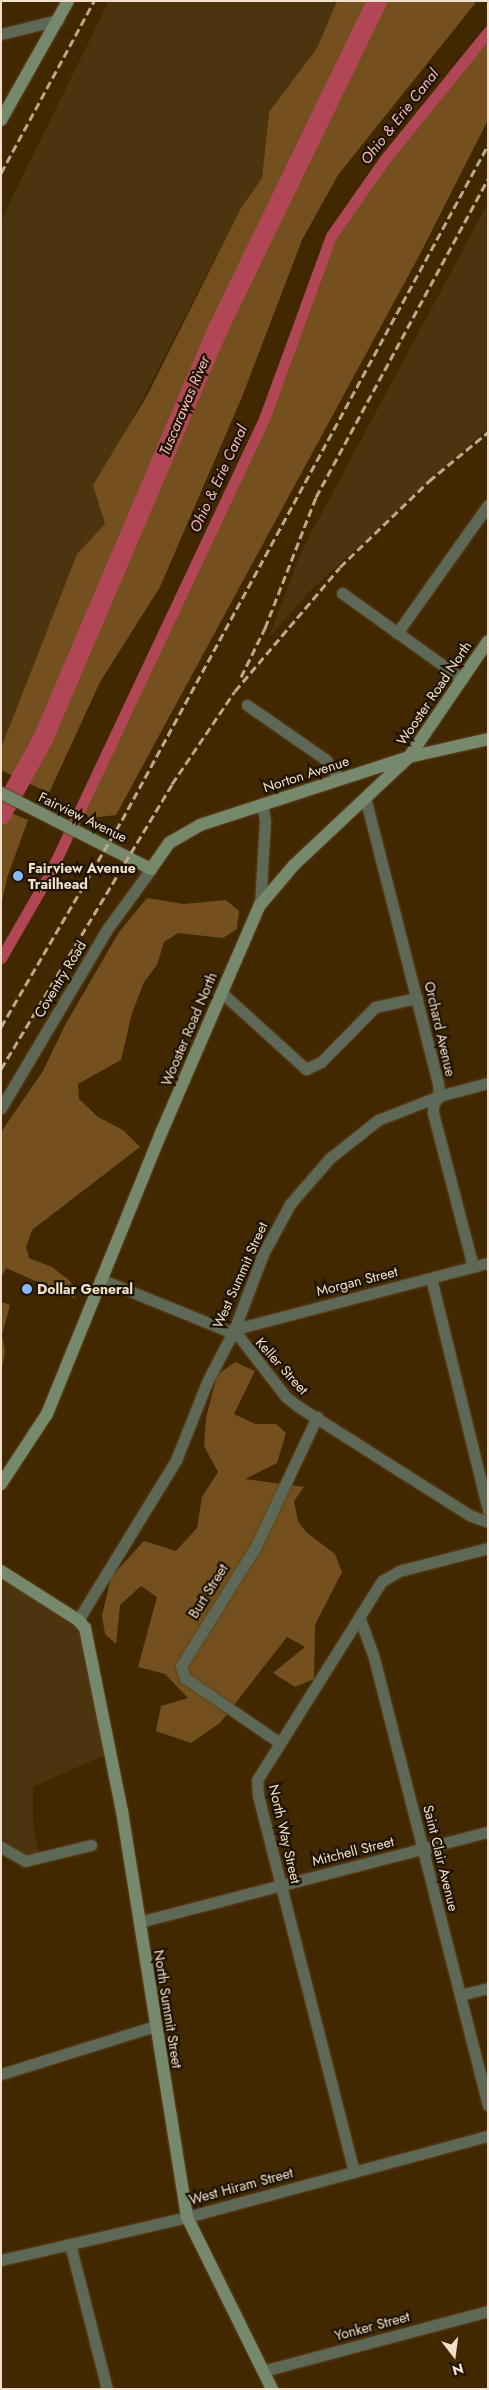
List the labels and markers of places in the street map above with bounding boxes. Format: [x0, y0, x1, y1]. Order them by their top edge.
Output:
place label: Fairview Avenue Trailhead [28, 860, 136, 892]
marker: Fairview Avenue Trailhead [12, 870, 24, 882]
place label: Dollar General [37, 1281, 133, 1297]
marker: Dollar General [21, 1283, 33, 1295]

